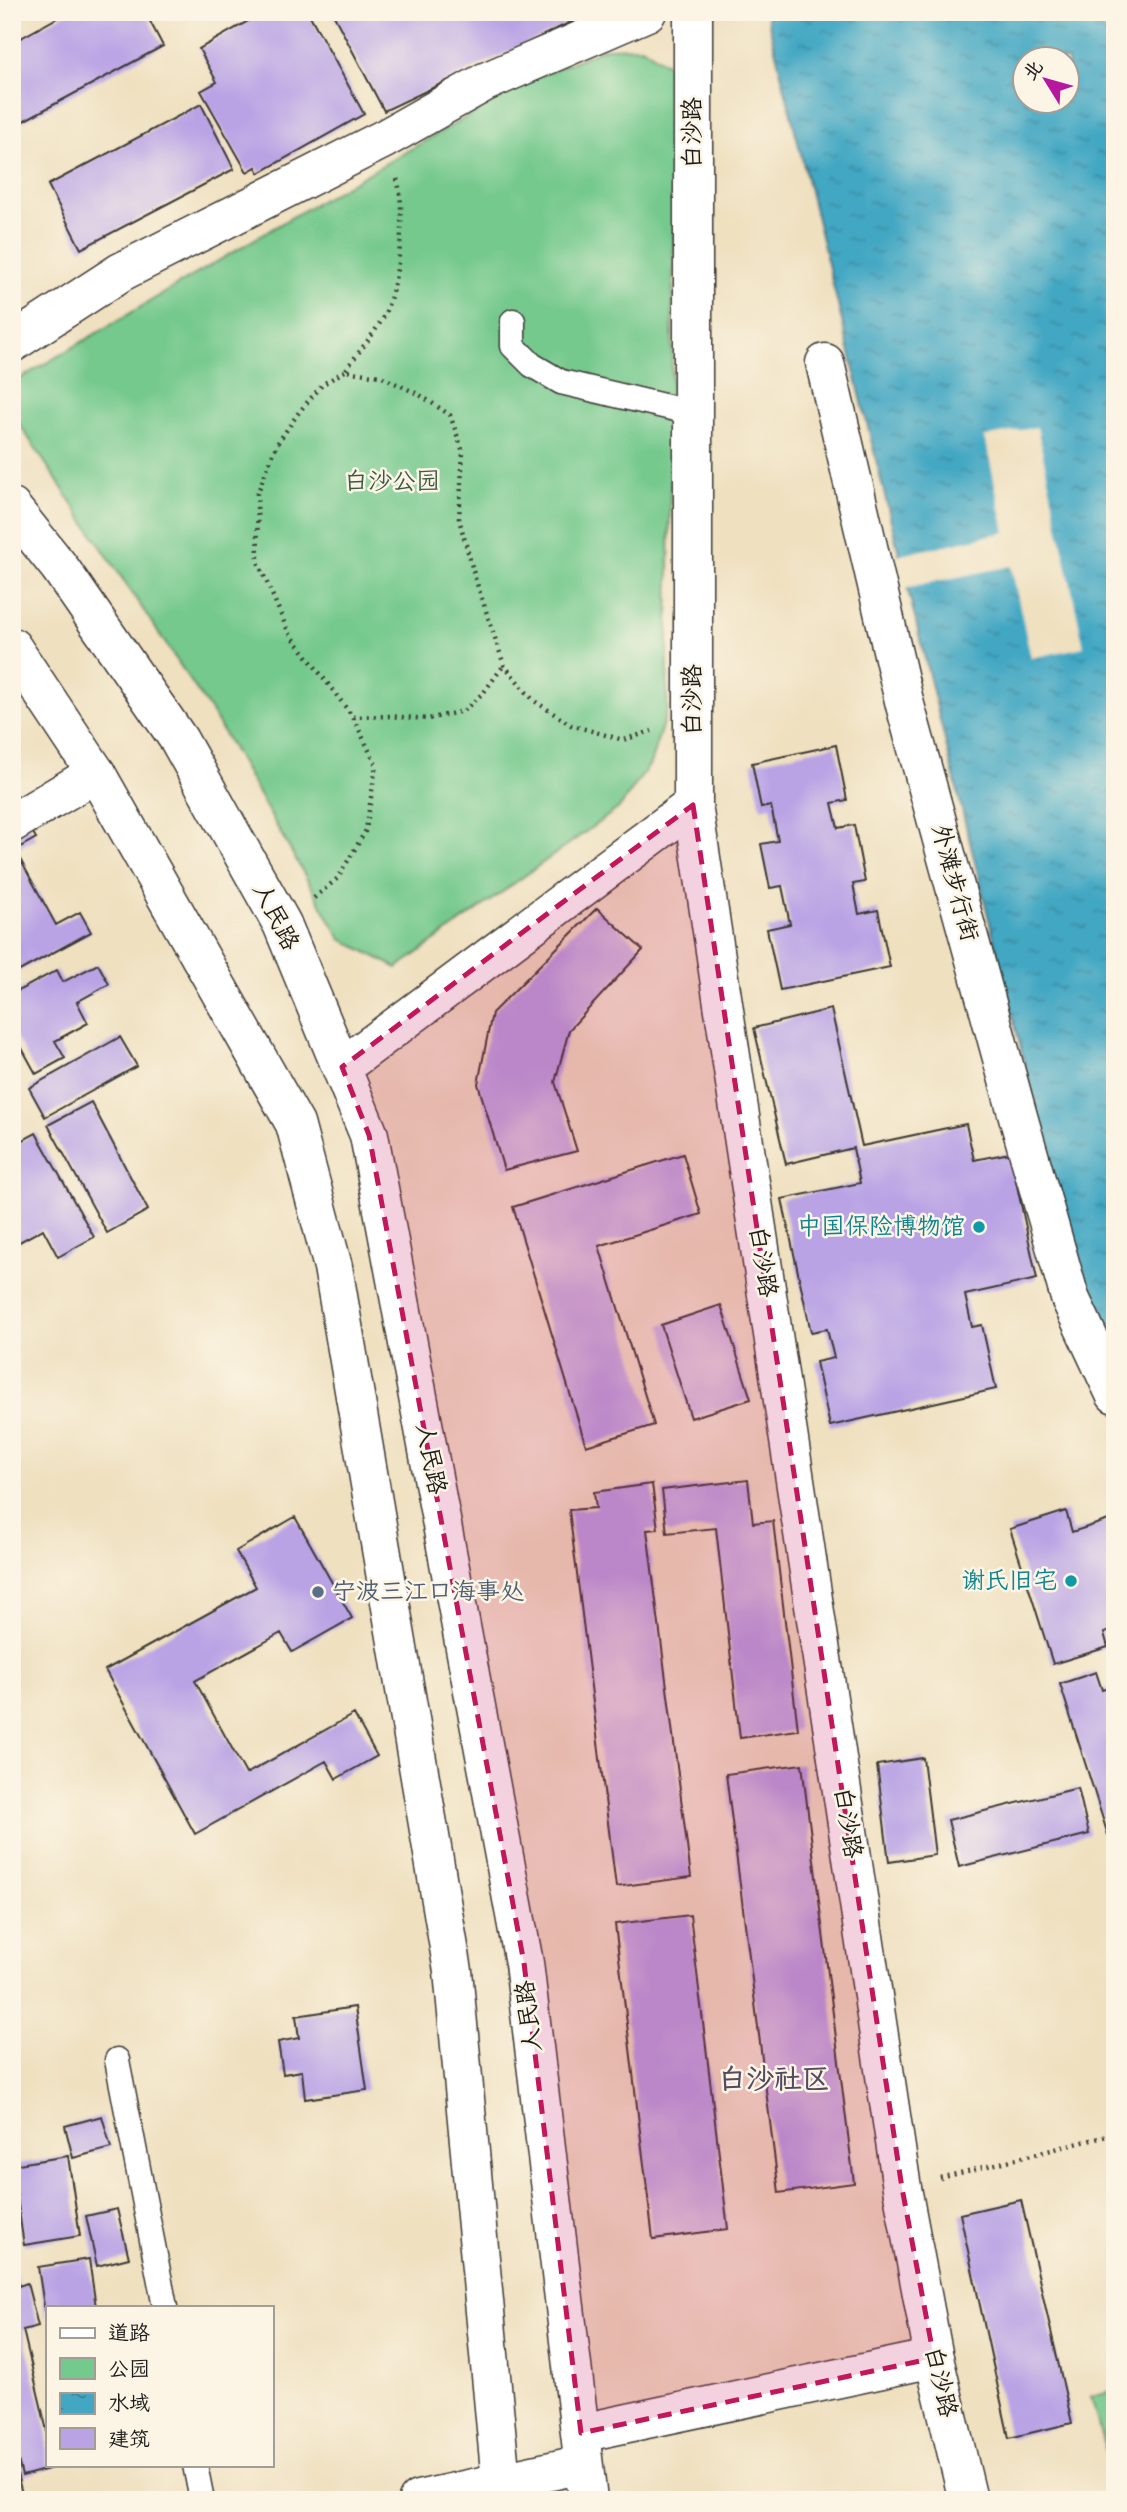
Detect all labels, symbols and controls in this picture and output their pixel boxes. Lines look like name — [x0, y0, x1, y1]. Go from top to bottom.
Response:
north arrow — [1012, 46, 1082, 116]
text: 北 — [1016, 54, 1052, 88]
street label: 白沙路 — [674, 97, 713, 169]
park label: 白沙公园 — [344, 463, 440, 502]
street label: 白沙路 — [674, 664, 713, 736]
street label: 外滩步行街 — [920, 820, 988, 946]
street label: 人民路 — [241, 876, 309, 958]
place label: 中国保险博物馆 — [797, 1208, 965, 1247]
marker: 中国保险博物馆 — [971, 1219, 987, 1235]
street label: 白沙路 — [737, 1223, 787, 1301]
street label: 人民路 — [404, 1420, 456, 1498]
place label: 谢氏旧宅 — [961, 1562, 1057, 1601]
place label: 宁波三江口海事处 — [332, 1573, 524, 1612]
marker: 谢氏旧宅 — [1063, 1573, 1079, 1589]
marker: 宁波三江口海事处 — [310, 1584, 326, 1600]
street label: 白沙路 — [822, 1784, 872, 1862]
street label: 人民路 — [506, 1978, 554, 2054]
district label: 白沙社区 — [718, 2058, 830, 2103]
legend — [46, 2306, 273, 2466]
text: 道路 — [108, 2318, 150, 2351]
street label: 白沙路 — [913, 2343, 967, 2421]
text: 公园 — [108, 2354, 150, 2387]
text: 水域 — [108, 2388, 150, 2421]
text: 建筑 — [108, 2424, 150, 2457]

